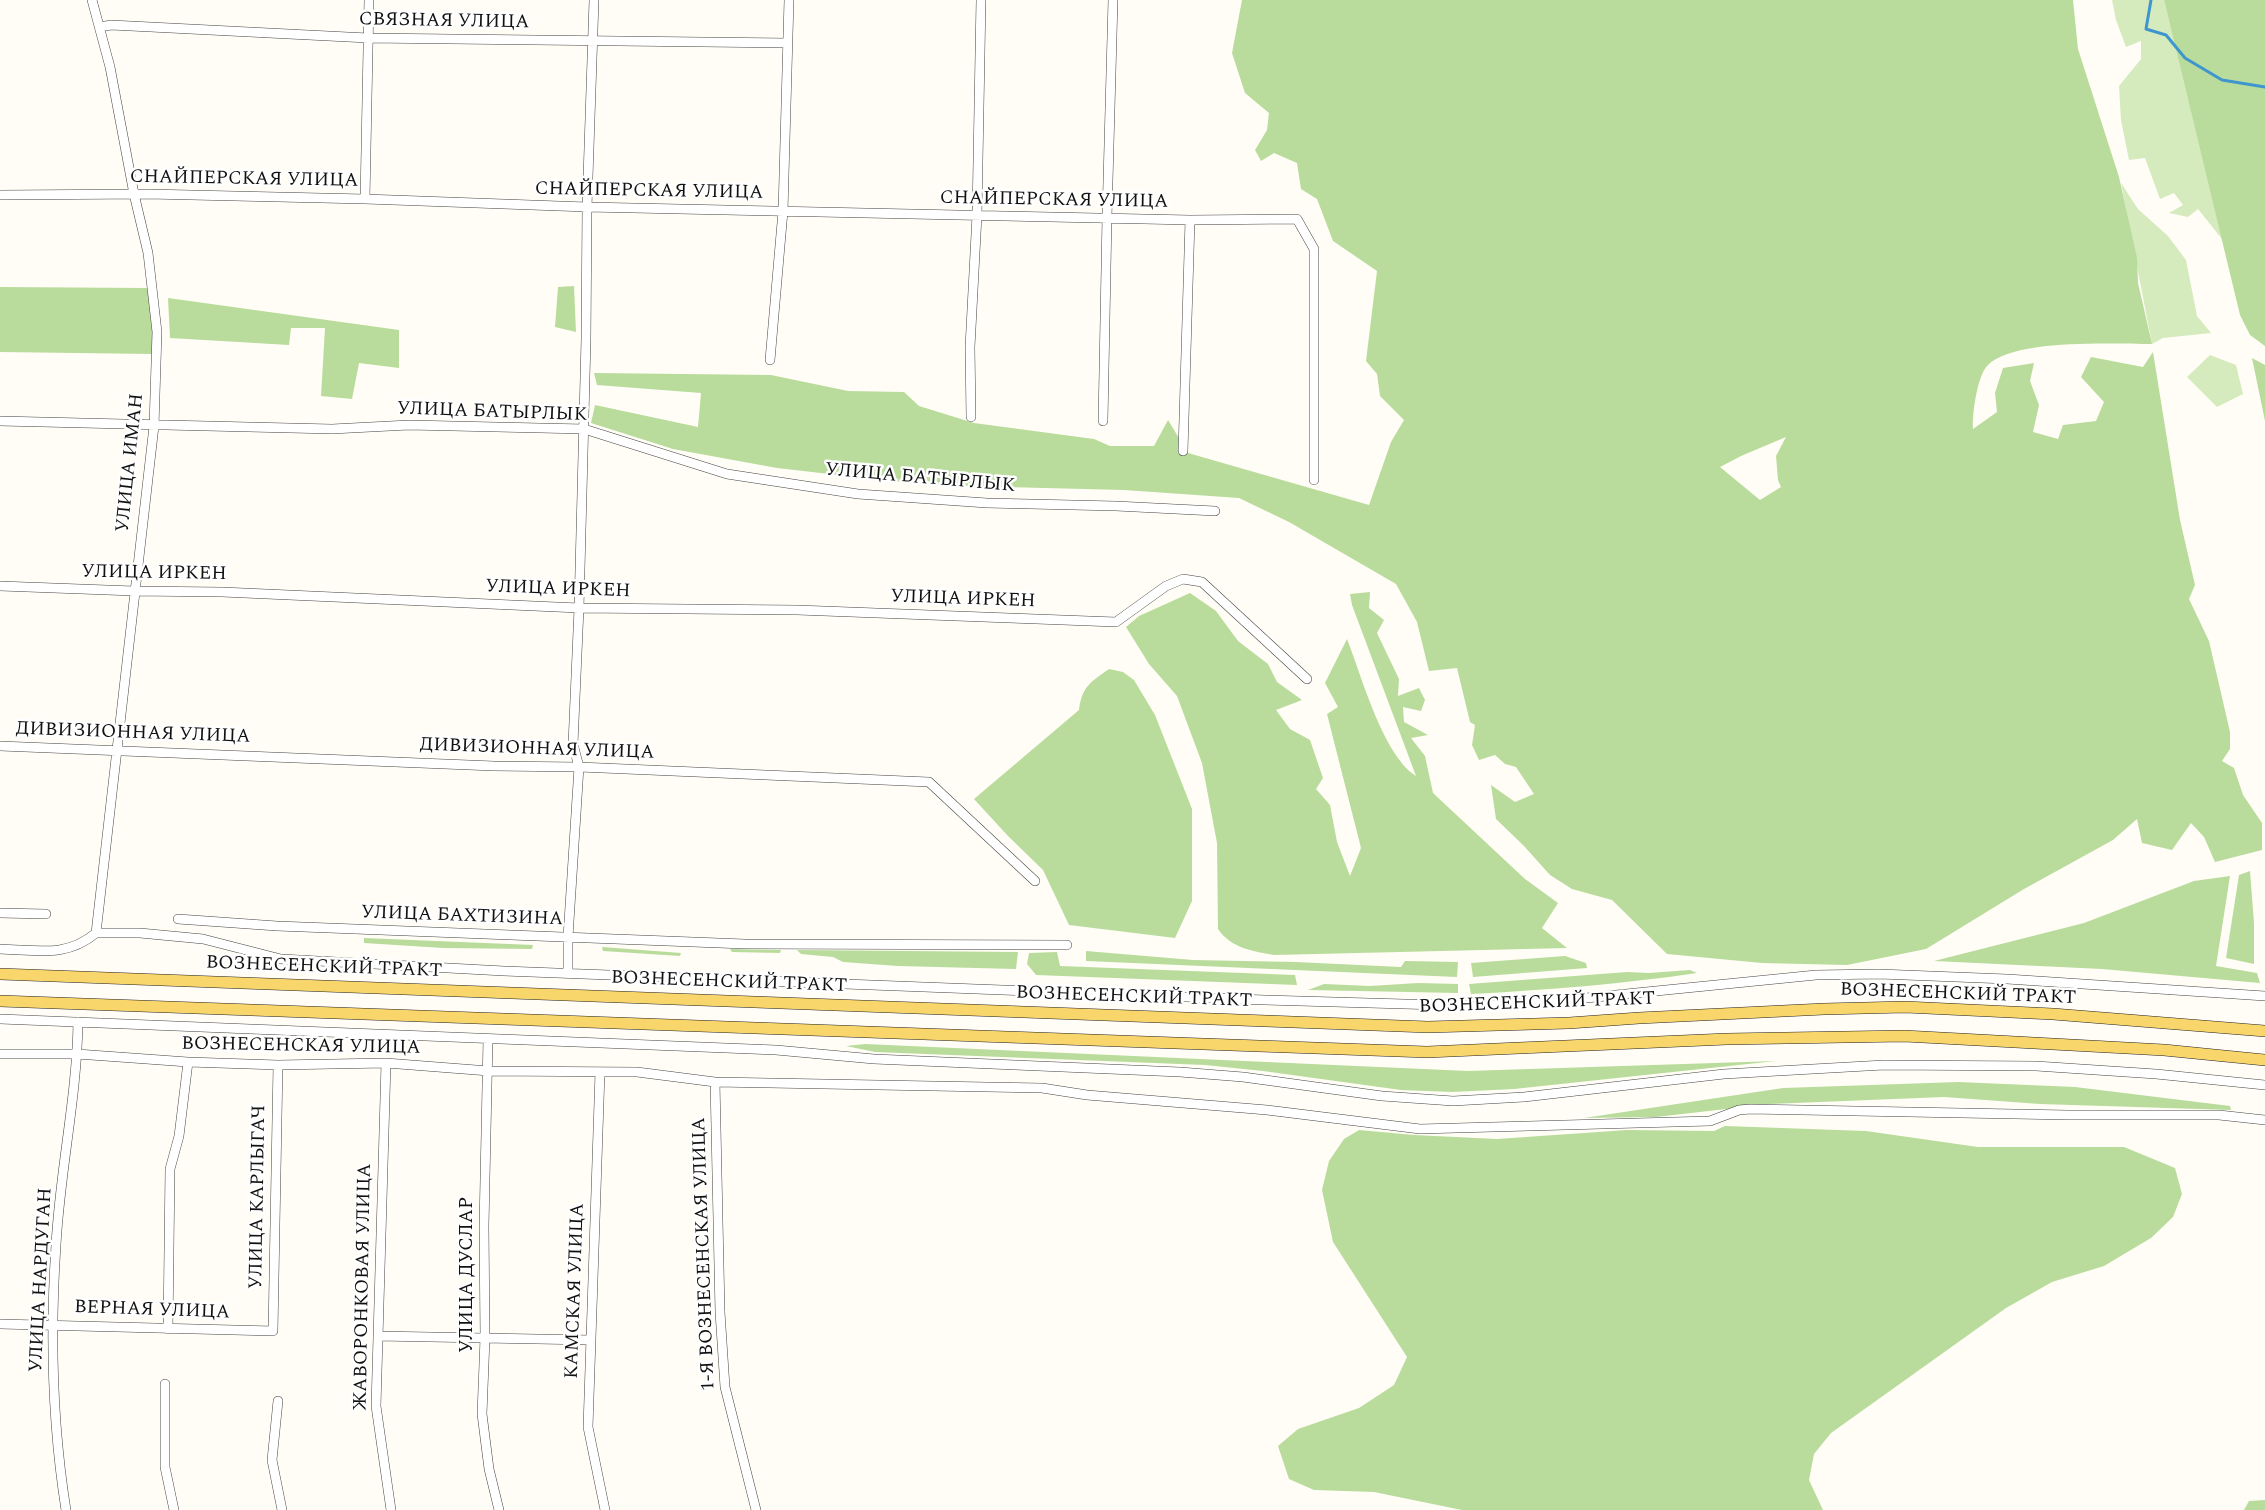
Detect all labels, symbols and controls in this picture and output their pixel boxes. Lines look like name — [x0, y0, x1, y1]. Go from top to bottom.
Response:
street label: СВЯЗНАЯ УЛИЦА — [359, 9, 529, 35]
street label: СНАЙПЕРСКАЯ УЛИЦА — [130, 167, 358, 193]
street label: СНАЙПЕРСКАЯ УЛИЦА — [535, 179, 763, 205]
street label: СНАЙПЕРСКАЯ УЛИЦА — [940, 188, 1168, 214]
street label: УЛИЦА ИМАН — [112, 392, 150, 534]
street label: УЛИЦА БАТЫРЛЫК — [396, 398, 588, 428]
street label: УЛИЦА БАТЫРЛЫК — [824, 459, 1016, 499]
street label: УЛИЦА ИРКЕН — [81, 561, 227, 587]
street label: УЛИЦА ИРКЕН — [485, 576, 631, 604]
street label: УЛИЦА ИРКЕН — [890, 586, 1036, 614]
street label: ДИВИЗИОННАЯ УЛИЦА — [15, 719, 251, 749]
street label: ДИВИЗИОННАЯ УЛИЦА — [419, 735, 655, 765]
street label: УЛИЦА БАХТИЗИНА — [361, 902, 563, 932]
street label: ВОЗНЕСЕНСКИЙ ТРАКТ — [205, 952, 443, 984]
street label: ВОЗНЕСЕНСКИЙ ТРАКТ — [610, 967, 848, 999]
street label: ВОЗНЕСЕНСКИЙ ТРАКТ — [1839, 979, 2077, 1011]
street label: ВОЗНЕСЕНСКИЙ ТРАКТ — [1015, 982, 1253, 1014]
street label: ВОЗНЕСЕНСКИЙ ТРАКТ — [1418, 988, 1656, 1020]
street label: ВОЗНЕСЕНСКАЯ УЛИЦА — [181, 1034, 421, 1060]
street label: УЛИЦА КАРЛЫГАЧ — [246, 1105, 272, 1289]
street label: 1-Я ВОЗНЕСЕНСКАЯ УЛИЦА — [689, 1117, 721, 1391]
street label: ЖАВОРОНКОВАЯ УЛИЦА — [350, 1163, 378, 1411]
street label: УЛИЦА НАРДУГАН — [26, 1187, 58, 1373]
street label: УЛИЦА ДУСЛАР — [457, 1197, 479, 1353]
street label: КАМСКАЯ УЛИЦА — [562, 1203, 590, 1379]
street label: ВЕРНАЯ УЛИЦА — [74, 1297, 230, 1325]

